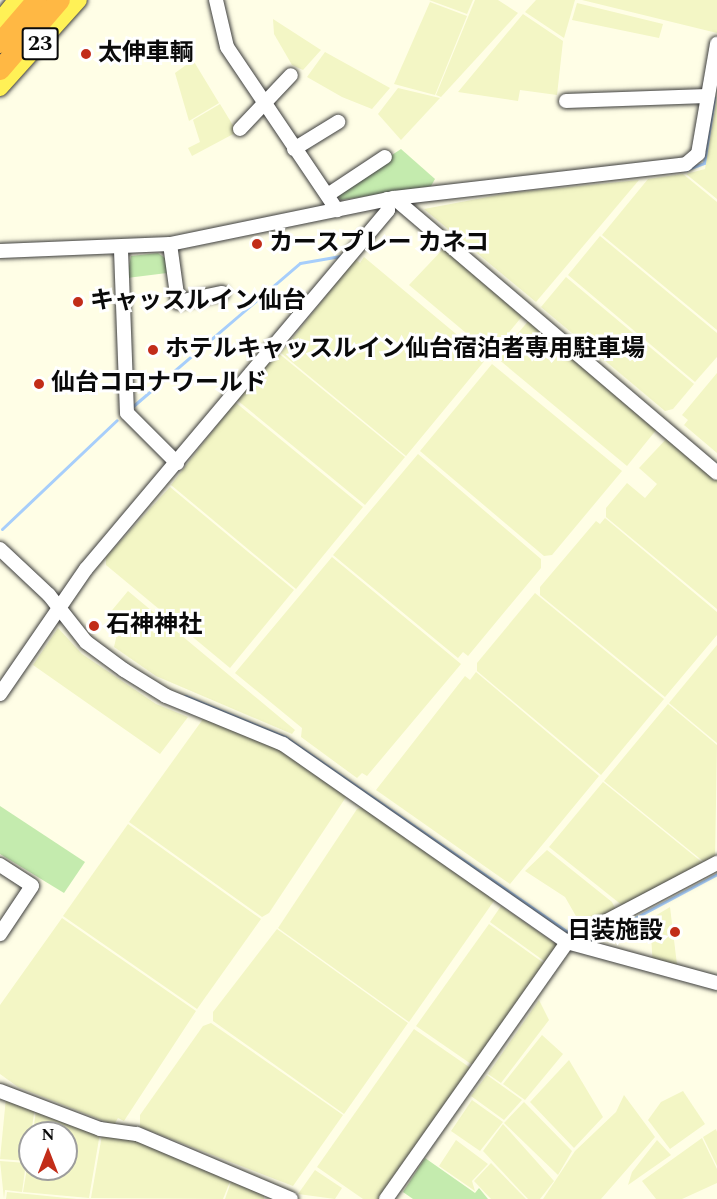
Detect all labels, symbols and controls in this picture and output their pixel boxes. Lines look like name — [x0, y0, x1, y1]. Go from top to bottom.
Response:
road number: 23 — [20, 25, 60, 63]
place label: 太伸車輌 — [98, 40, 194, 68]
marker: 太伸車輌 — [79, 47, 93, 61]
place label: カースプレー カネコ — [269, 230, 491, 258]
marker: カースプレー カネコ — [250, 237, 264, 251]
place label: キャッスルイン仙台 — [90, 288, 306, 316]
marker: キャッスルイン仙台 — [71, 295, 85, 309]
place label: ホテルキャッスルイン仙台宿泊者専用駐車場 — [165, 336, 645, 364]
marker: ホテルキャッスルイン仙台宿泊者専用駐車場 — [146, 343, 160, 357]
place label: 仙台コロナワールド — [51, 370, 267, 398]
marker: 仙台コロナワールド — [32, 377, 46, 391]
place label: 石神神社 — [106, 612, 202, 640]
marker: 石神神社 — [87, 619, 101, 633]
place label: 日装施設 — [567, 918, 663, 946]
marker: 日装施設 — [668, 925, 682, 939]
north arrow — [18, 1121, 78, 1181]
text: N — [41, 1123, 55, 1147]

